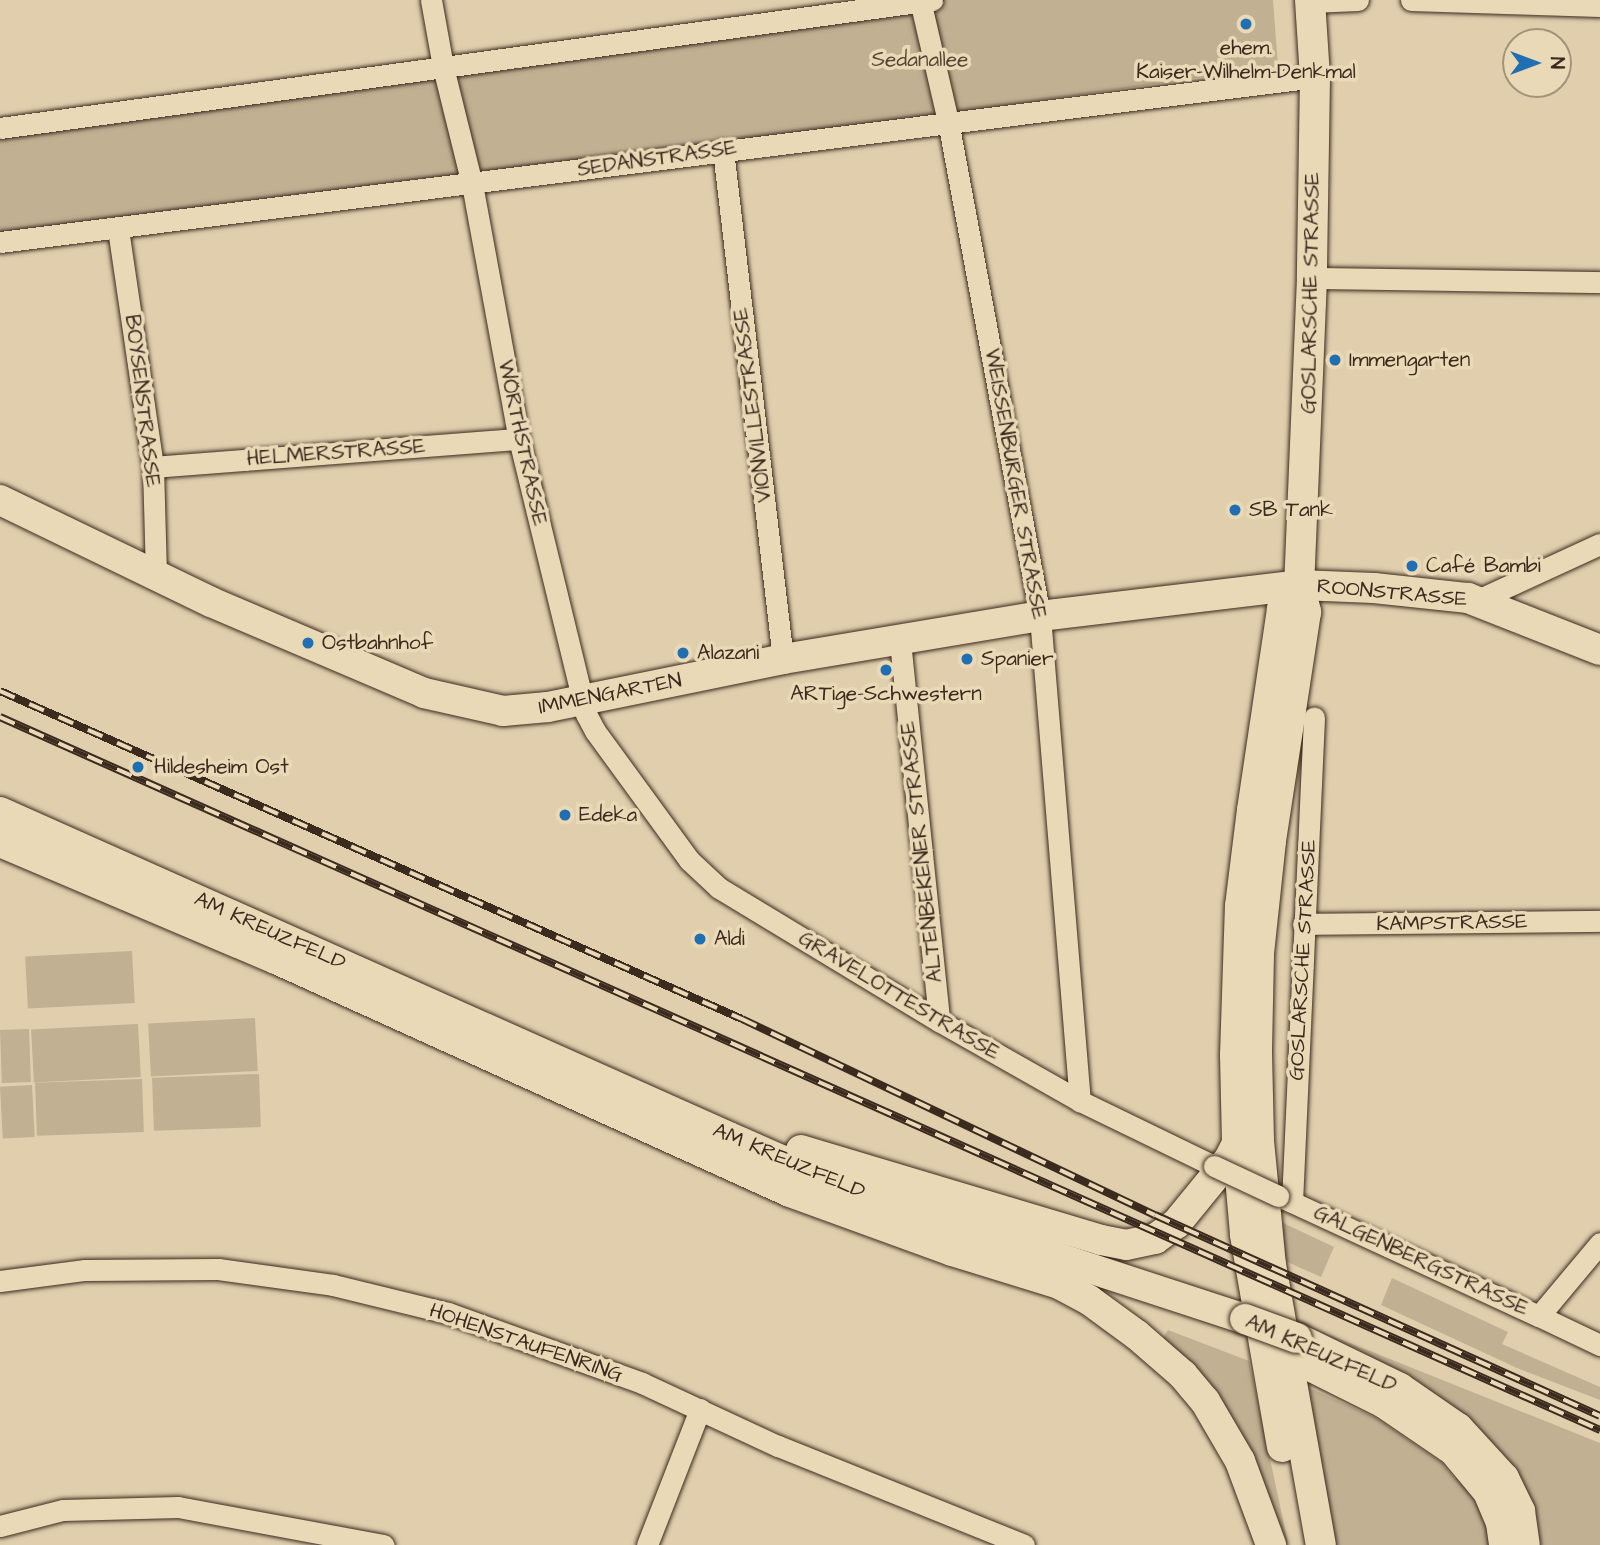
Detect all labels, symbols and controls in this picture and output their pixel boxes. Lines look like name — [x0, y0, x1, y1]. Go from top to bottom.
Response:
marker: ehem. Kaiser-Wilhelm-Denkmal — [1238, 16, 1254, 32]
north arrow — [1502, 28, 1572, 98]
place label: ehem. Kaiser-Wilhelm-Denkmal — [1136, 35, 1356, 85]
park label: Sedanallee — [872, 47, 968, 73]
text: N — [1543, 57, 1570, 69]
street label: SEDANSTRASSE — [576, 135, 738, 183]
street label: GOSLARSCHE STRASSE — [1296, 172, 1326, 414]
street label: VIONVILLESTRASSE — [729, 306, 777, 504]
street label: BOYSENSTRASSE — [119, 313, 165, 489]
street label: WEISSENBURGER STRASSE — [979, 347, 1051, 621]
place label: Immengarten — [1349, 347, 1470, 373]
marker: Immengarten — [1327, 352, 1343, 368]
street label: WÖRTHSTRASSE — [492, 358, 552, 528]
street label: HELMERSTRASSE — [246, 434, 426, 472]
place label: SB Tank — [1249, 497, 1333, 523]
marker: SB Tank — [1227, 502, 1243, 518]
place label: Café Bambi — [1426, 553, 1541, 579]
marker: Café Bambi — [1404, 558, 1420, 574]
street label: ROONSTRASSE — [1316, 574, 1468, 612]
place label: Ostbahnhof — [322, 630, 433, 656]
marker: Ostbahnhof — [300, 635, 316, 651]
place label: Alazani — [697, 640, 759, 666]
marker: Alazani — [675, 645, 691, 661]
place label: Spanier — [981, 646, 1053, 672]
marker: Spanier — [959, 651, 975, 667]
marker: ARTige-Schwestern — [878, 662, 894, 678]
street label: IMMENGARTEN — [536, 668, 684, 720]
place label: ARTige-Schwestern — [790, 681, 982, 707]
street label: ALTENBEKENER STRASSE — [896, 720, 948, 984]
place label: Hildesheim Ost — [154, 754, 289, 780]
marker: Hildesheim Ost — [128, 757, 148, 777]
place label: Edeka — [579, 802, 637, 828]
marker: Edeka — [557, 807, 573, 823]
street label: GOSLARSCHE STRASSE — [1284, 839, 1322, 1081]
street label: AM KREUZFELD — [191, 886, 349, 976]
street label: KAMPSTRASSE — [1376, 909, 1528, 937]
place label: Aldi — [714, 926, 745, 952]
street label: GRAVELOTTESTRASSE — [794, 926, 1004, 1066]
marker: Aldi — [692, 931, 708, 947]
street label: AM KREUZFELD — [709, 1118, 869, 1204]
street label: GALGENBERGSTRASSE — [1310, 1200, 1532, 1322]
street label: HOHENSTAUFENRING — [426, 1298, 626, 1388]
street label: AM KREUZFELD — [1242, 1309, 1400, 1399]

